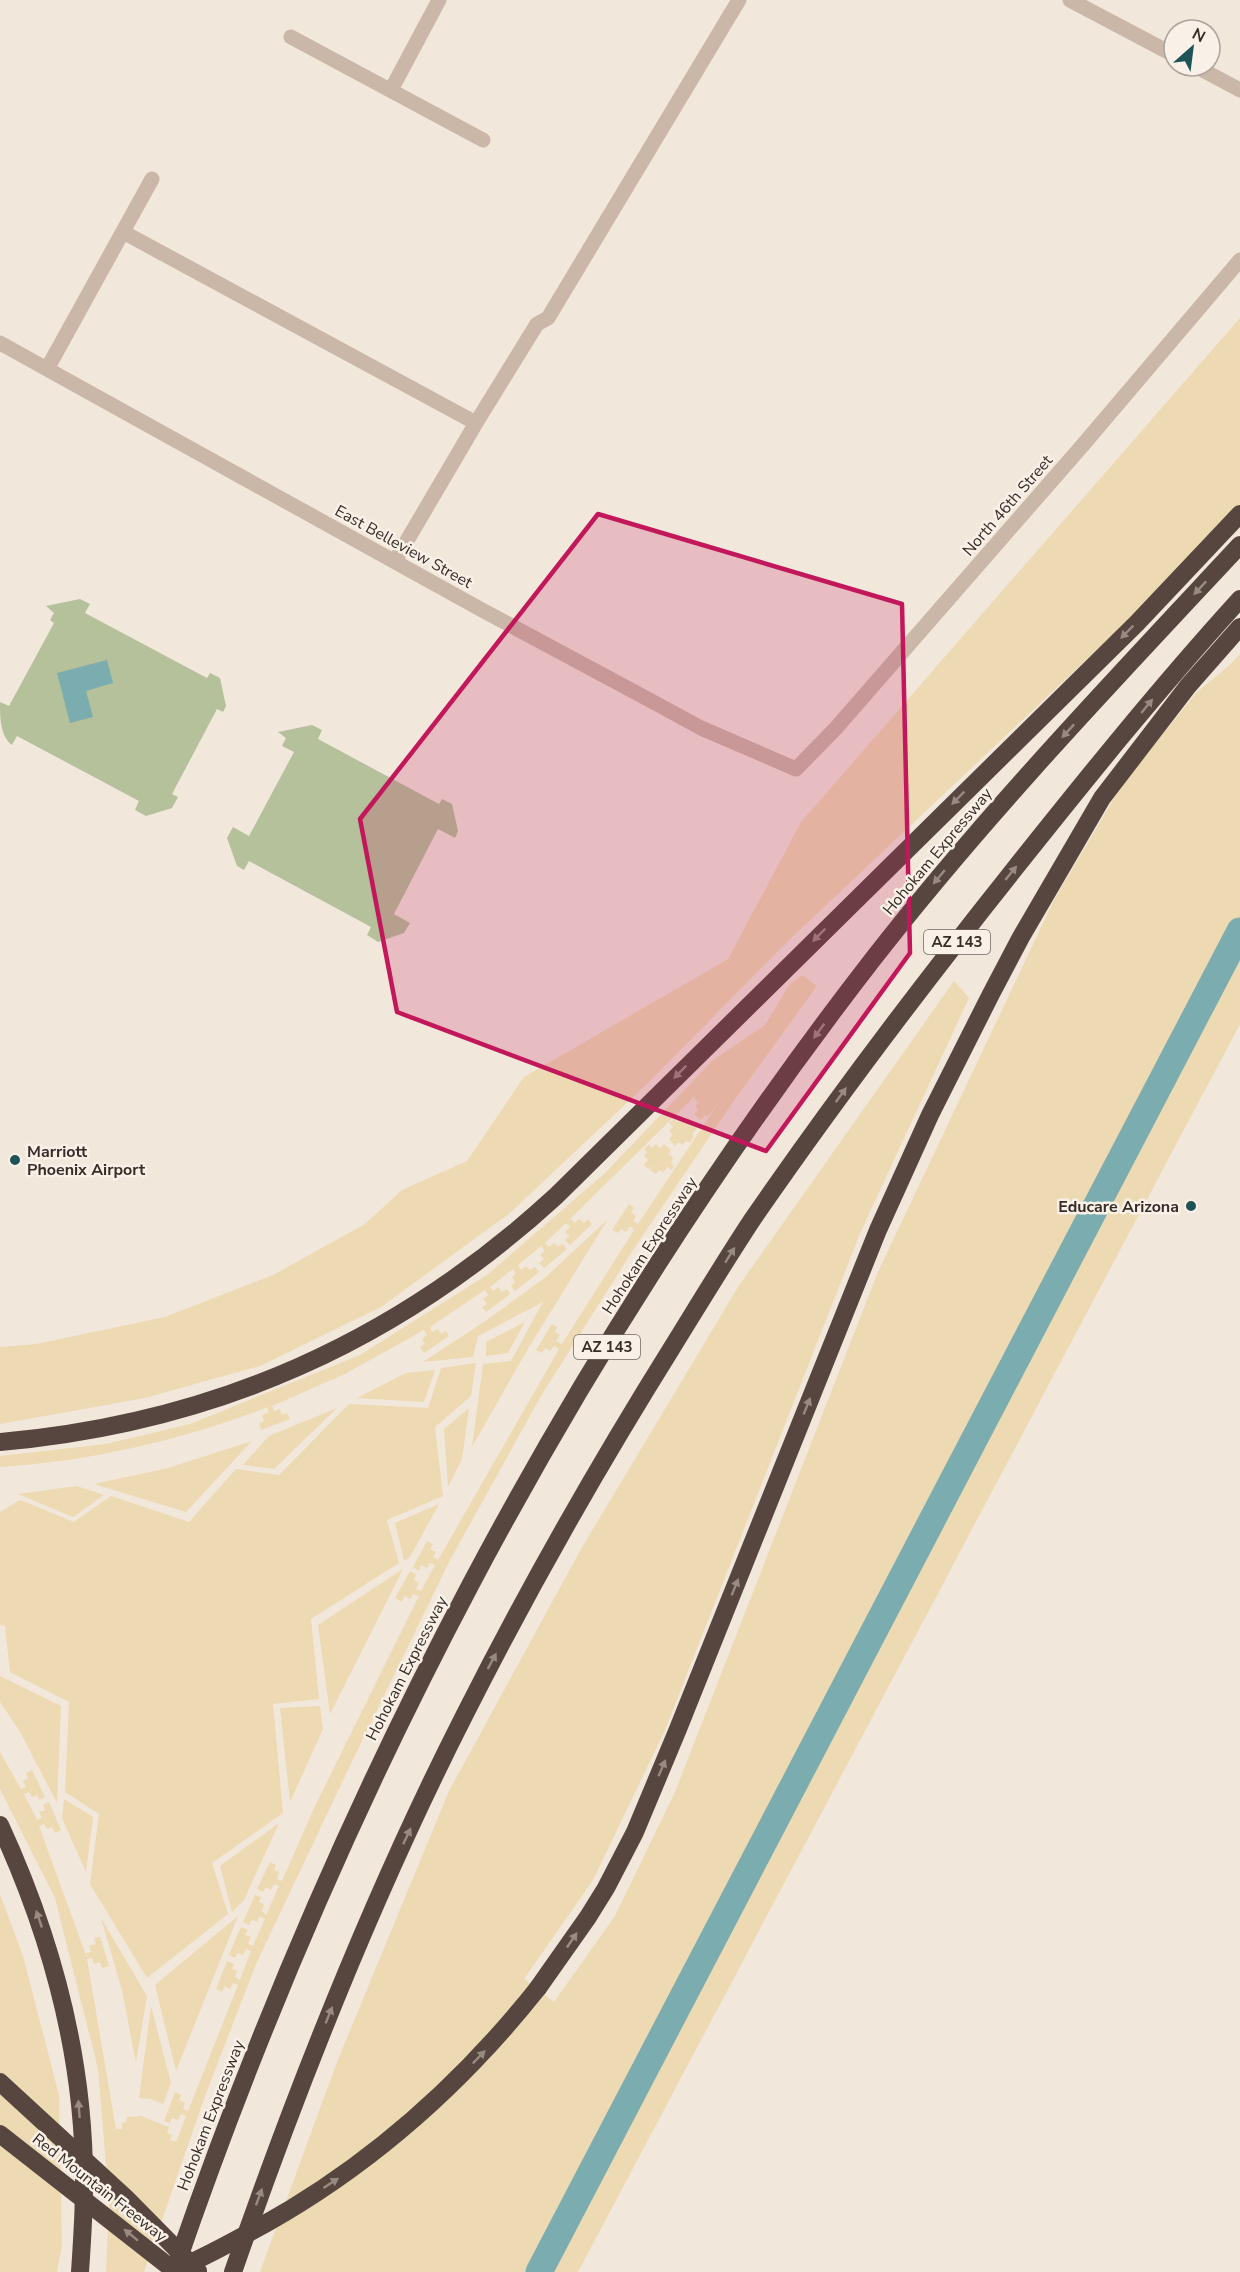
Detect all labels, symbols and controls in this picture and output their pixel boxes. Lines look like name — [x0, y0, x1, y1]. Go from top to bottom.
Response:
north arrow — [1162, 18, 1222, 78]
text: N — [1188, 23, 1209, 48]
street label: North 46th Street — [958, 450, 1058, 561]
street label: East Belleview Street — [331, 500, 476, 594]
one-way arrow — [1193, 580, 1207, 595]
one-way arrow — [1120, 625, 1135, 639]
one-way arrow — [1140, 698, 1152, 713]
one-way arrow — [1061, 724, 1075, 739]
street label: Hohokam Expressway — [878, 783, 998, 920]
one-way arrow — [951, 790, 965, 804]
one-way arrow — [1004, 865, 1017, 881]
one-way arrow — [932, 869, 945, 885]
one-way arrow — [812, 927, 826, 942]
road number: AZ 143 — [924, 930, 990, 954]
one-way arrow — [813, 1023, 825, 1038]
one-way arrow — [673, 1065, 688, 1079]
one-way arrow — [835, 1087, 847, 1103]
place label: Marriott Phoenix Airport — [27, 1141, 146, 1181]
marker: Marriott Phoenix Airport — [8, 1153, 22, 1167]
street label: Hohokam Expressway — [597, 1172, 703, 1318]
place label: Educare Arizona — [1058, 1196, 1179, 1218]
marker: Educare Arizona — [1184, 1199, 1198, 1213]
one-way arrow — [724, 1247, 735, 1263]
road number: AZ 143 — [574, 1335, 640, 1359]
one-way arrow — [802, 1396, 812, 1414]
one-way arrow — [731, 1578, 740, 1596]
street label: Hohokam Expressway — [361, 1592, 453, 1745]
one-way arrow — [487, 1652, 497, 1670]
one-way arrow — [658, 1759, 667, 1777]
one-way arrow — [402, 1828, 411, 1845]
one-way arrow — [33, 1910, 43, 1928]
one-way arrow — [566, 1933, 578, 1949]
one-way arrow — [325, 2006, 334, 2024]
street label: Hohokam Expressway — [172, 2036, 250, 2194]
one-way arrow — [471, 2050, 485, 2064]
one-way arrow — [74, 2099, 84, 2118]
street label: Red Mountain Freeway — [28, 2128, 172, 2248]
one-way arrow — [323, 2178, 339, 2189]
one-way arrow — [255, 2188, 265, 2206]
one-way arrow — [123, 2229, 139, 2242]

